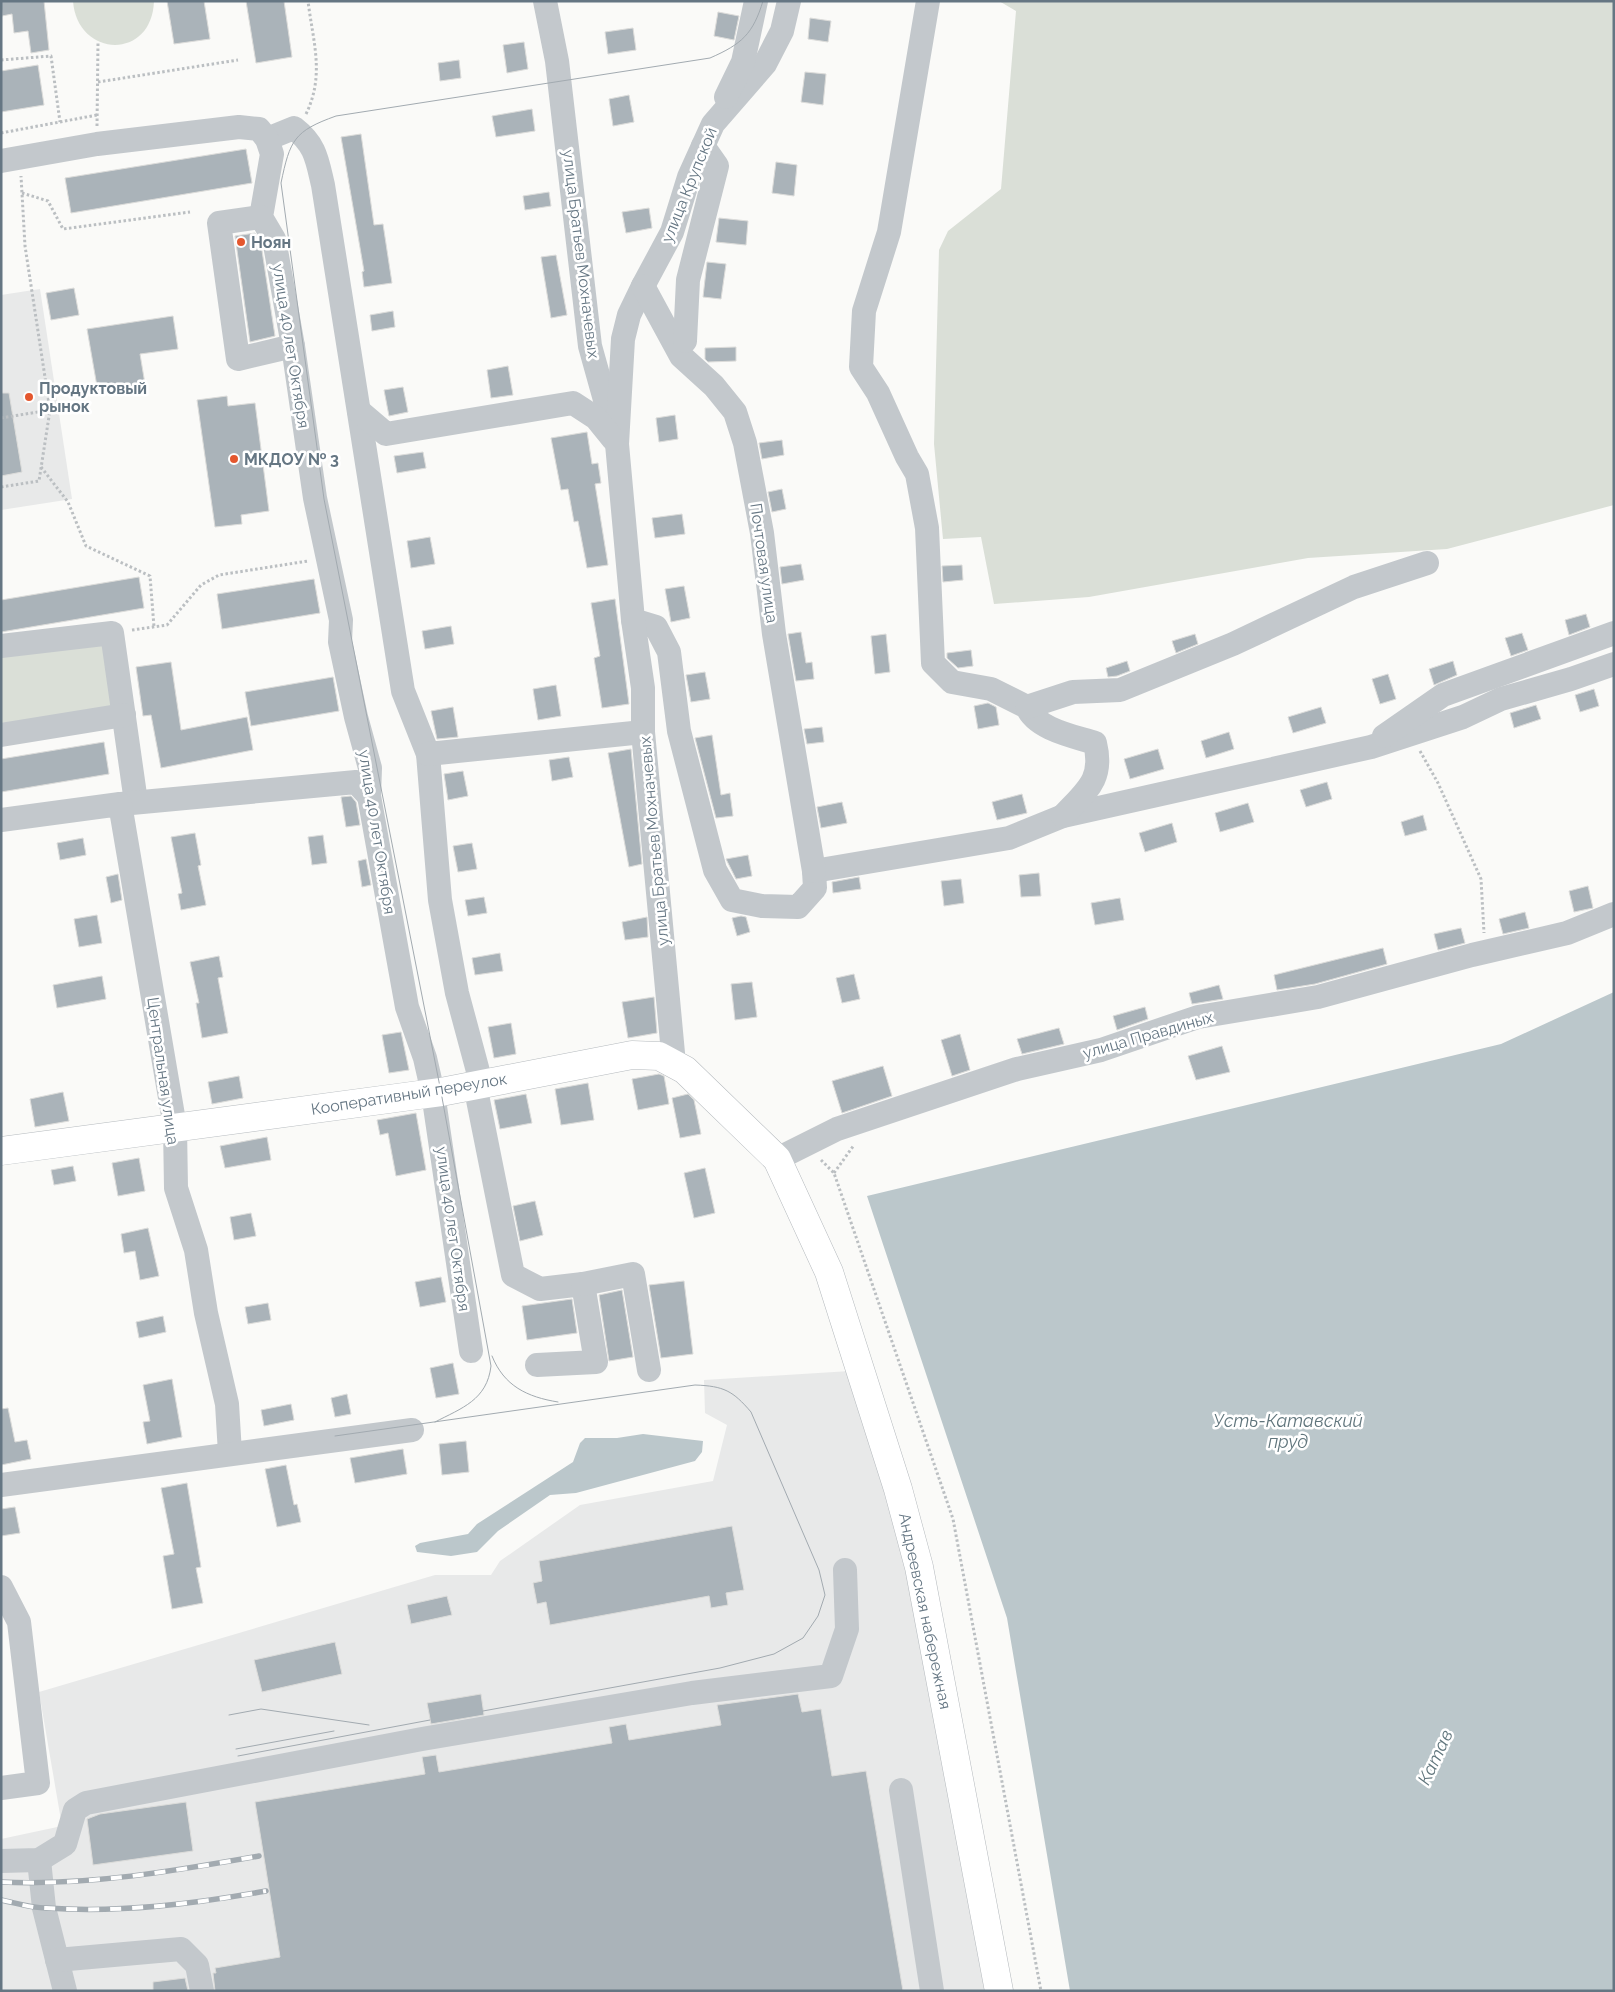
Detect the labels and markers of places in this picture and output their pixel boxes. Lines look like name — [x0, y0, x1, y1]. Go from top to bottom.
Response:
place label: Ноян — [251, 233, 291, 252]
marker: Ноян — [235, 236, 247, 248]
place label: Продуктовый рынок — [39, 379, 147, 416]
marker: Продуктовый рынок — [23, 391, 35, 403]
place label: МКДОУ № 3 — [244, 450, 339, 469]
marker: МКДОУ № 3 — [228, 453, 240, 465]

